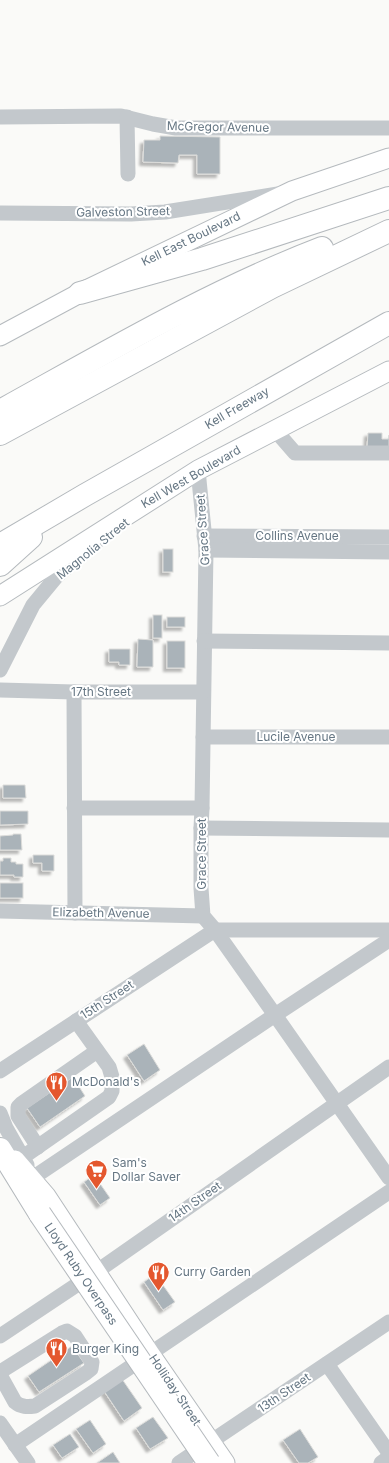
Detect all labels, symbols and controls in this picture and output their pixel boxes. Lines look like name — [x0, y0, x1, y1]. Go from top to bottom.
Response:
street label: McGregor Avenue — [167, 118, 269, 135]
street label: Galveston Street — [76, 203, 170, 220]
street label: Kell East Boulevard — [139, 208, 243, 269]
street label: Kell Freeway — [202, 383, 272, 432]
street label: Kell West Boulevard — [138, 442, 243, 511]
street label: Grace Street — [193, 494, 212, 566]
street label: Magnolia Street — [53, 515, 132, 582]
street label: Collins Avenue — [255, 528, 339, 543]
street label: 17th Street — [71, 684, 131, 699]
street label: Lucile Avenue — [256, 729, 336, 744]
street label: Grace Street — [194, 818, 209, 890]
street label: Elizabeth Avenue — [52, 904, 150, 921]
street label: 15th Street — [77, 977, 136, 1022]
restaurant icon: McDonald's — [43, 1069, 69, 1102]
place label: McDonald's — [72, 1074, 140, 1089]
place label: Sam's Dollar Saver — [112, 1155, 181, 1184]
supermarket icon: Sam's Dollar Saver — [84, 1157, 110, 1190]
street label: 14th Street — [165, 1178, 224, 1225]
street label: Lloyd Ruby Overpass — [42, 1220, 121, 1328]
restaurant icon: Curry Garden — [146, 1259, 172, 1292]
place label: Curry Garden — [174, 1264, 251, 1279]
restaurant icon: Burger King — [43, 1336, 69, 1369]
place label: Burger King — [72, 1341, 139, 1356]
street label: Holliday Street — [146, 1351, 205, 1428]
street label: 13th Street — [254, 1369, 313, 1416]

